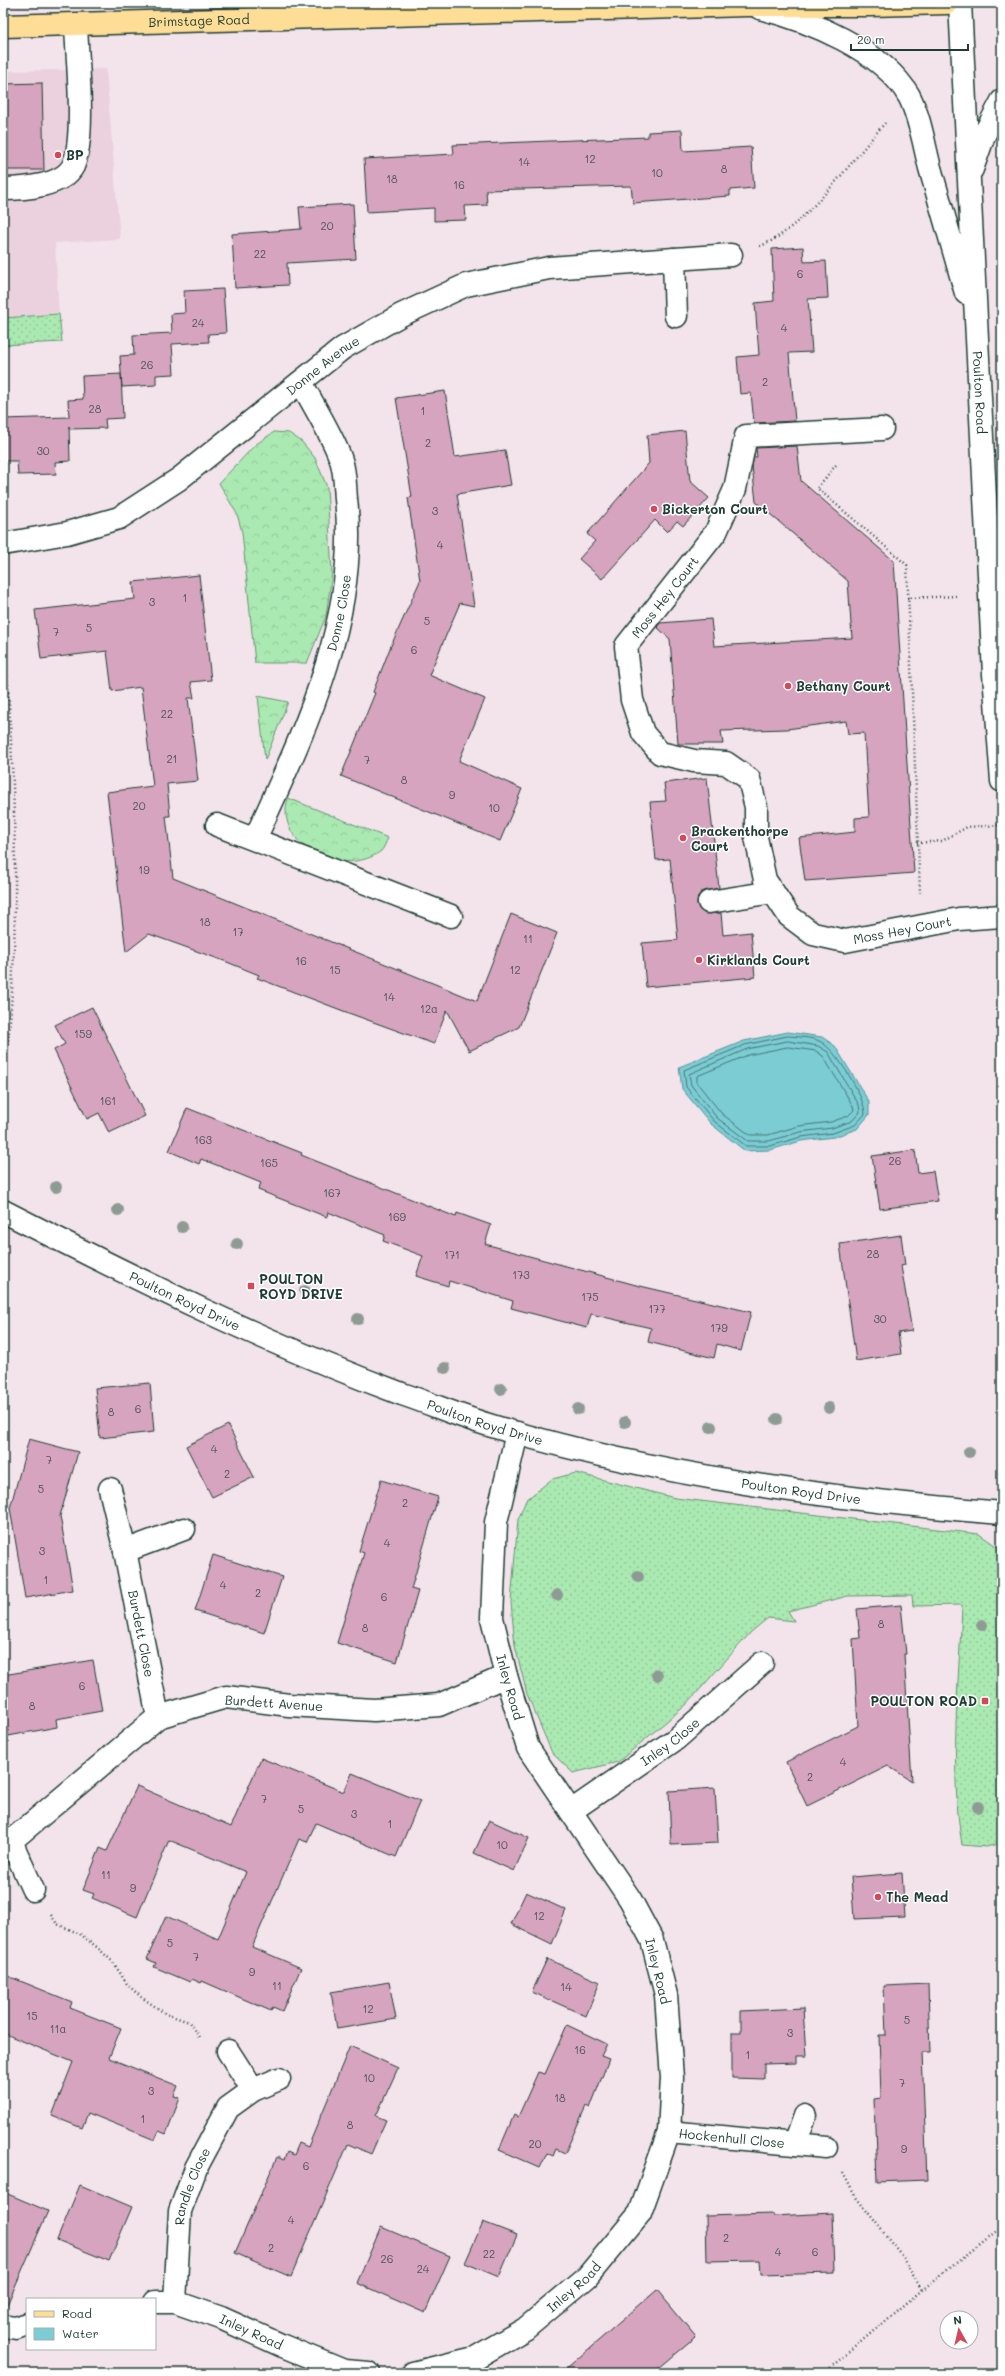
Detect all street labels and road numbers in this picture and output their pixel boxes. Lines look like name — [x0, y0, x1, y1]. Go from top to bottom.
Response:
street label: Brimstage Road — [148, 10, 250, 30]
street label: Donne Avenue — [282, 331, 362, 398]
street label: Poulton Road — [970, 350, 991, 435]
street label: Moss Hey Court — [627, 552, 702, 641]
street label: Donne Close — [322, 573, 354, 653]
street label: Moss Hey Court — [852, 912, 953, 947]
street label: Poulton Royd Drive — [127, 1267, 243, 1334]
street label: Poulton Royd Drive — [425, 1395, 545, 1448]
street label: Poulton Royd Drive — [740, 1474, 862, 1507]
street label: Burdett Close — [125, 1589, 159, 1678]
street label: Inley Road — [493, 1652, 528, 1722]
street label: Burdett Avenue — [224, 1691, 324, 1714]
street label: Inley Close — [637, 1713, 703, 1769]
street label: Inley Road — [642, 1936, 675, 2006]
street label: Hockenhull Close — [678, 2124, 786, 2151]
street label: Randle Close — [170, 2144, 213, 2226]
street label: Inley Road — [543, 2258, 604, 2315]
street label: Inley Road — [217, 2310, 286, 2353]

